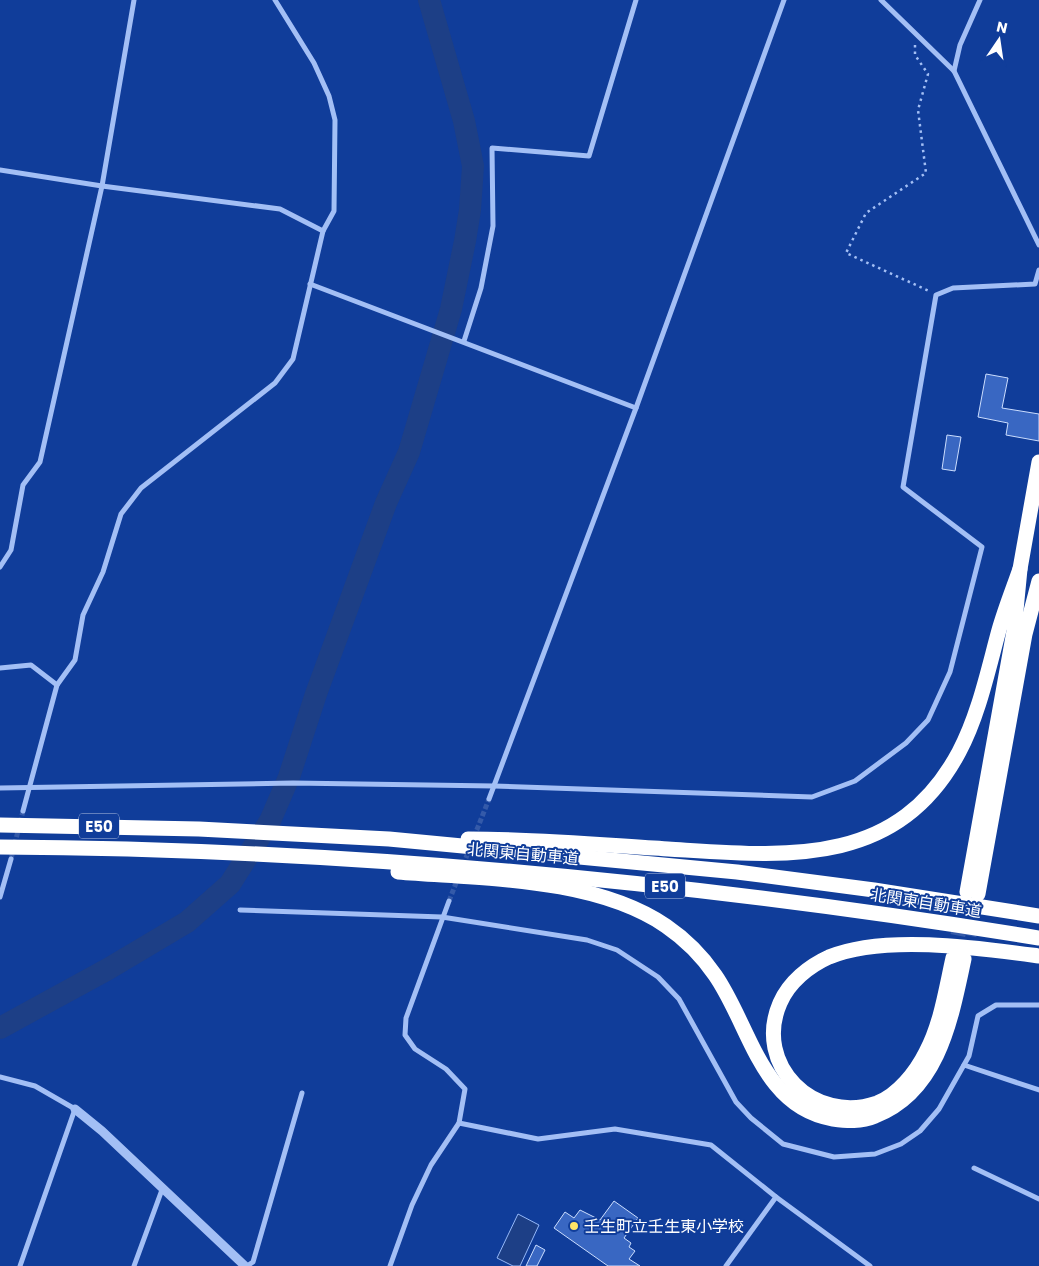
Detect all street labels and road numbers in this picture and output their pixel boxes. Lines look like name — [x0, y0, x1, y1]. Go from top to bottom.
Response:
road number: E50 — [79, 814, 119, 838]
street label: 北関東自動車道 — [466, 838, 580, 870]
road number: E50 — [645, 874, 685, 898]
street label: 北関東自動車道 — [869, 883, 983, 923]

